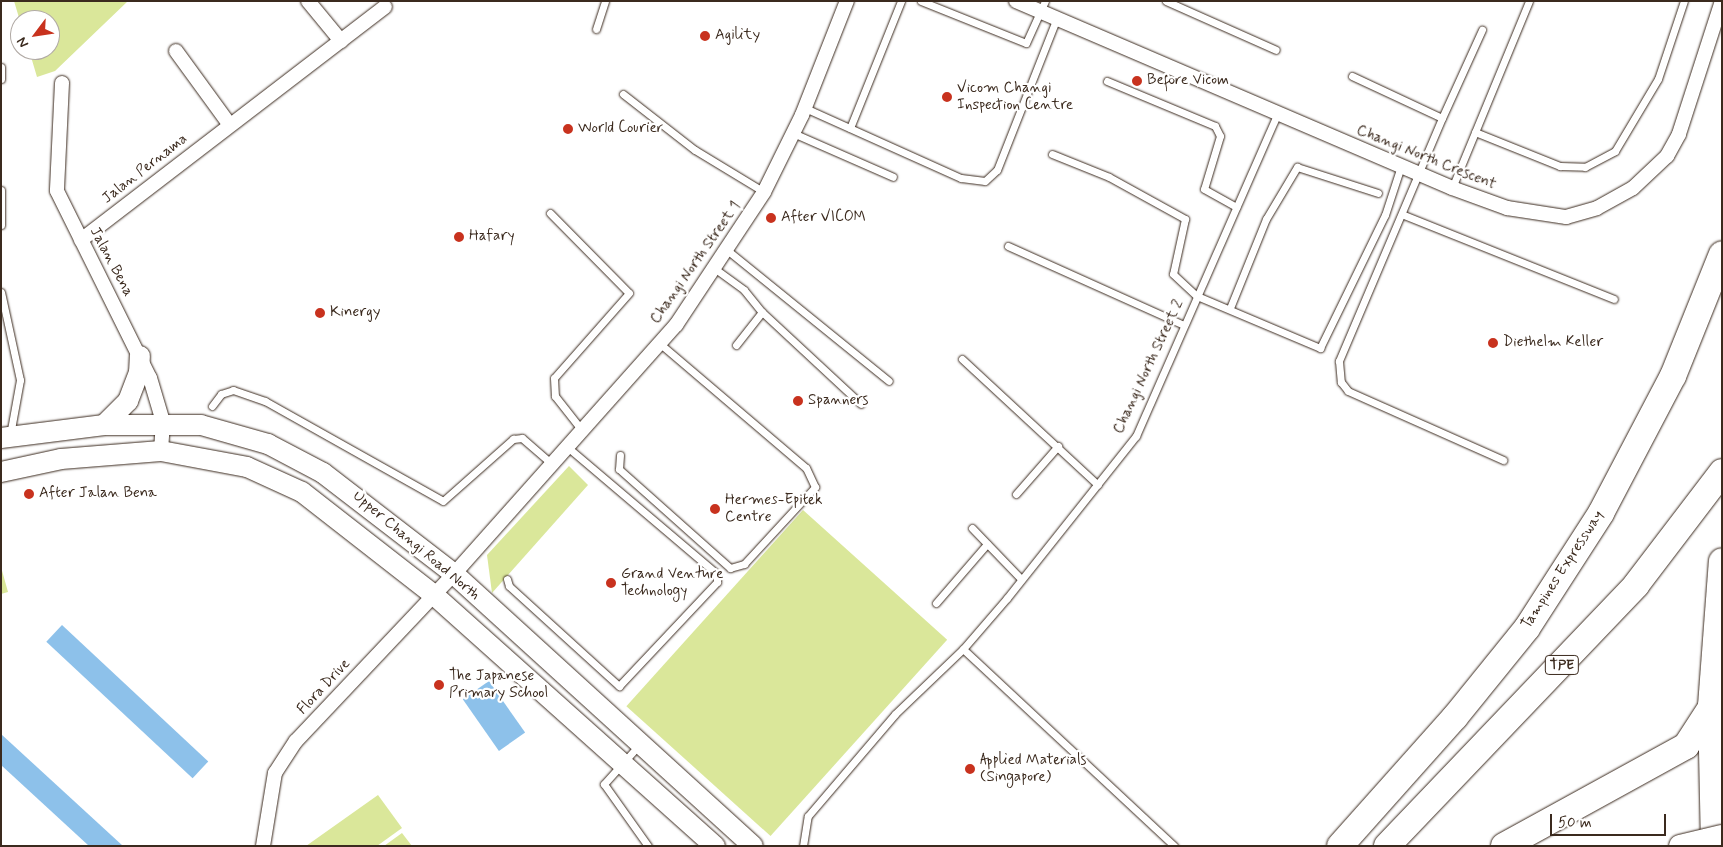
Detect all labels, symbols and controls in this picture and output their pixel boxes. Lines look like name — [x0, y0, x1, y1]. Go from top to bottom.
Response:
north arrow — [10, 10, 60, 60]
place label: Agility — [715, 27, 760, 45]
marker: Agility — [699, 30, 711, 42]
text: N — [13, 34, 33, 51]
place label: Before Vicom — [1147, 72, 1235, 90]
marker: Before Vicom — [1131, 75, 1143, 87]
place label: Vicom Changi Inspection Centre — [957, 79, 1071, 114]
marker: Vicom Changi Inspection Centre — [941, 91, 953, 103]
place label: World Courier — [578, 120, 665, 138]
street label: Changi North Crescent — [1354, 122, 1498, 194]
marker: World Courier — [562, 123, 574, 135]
street label: Jalan Pernama — [99, 130, 191, 208]
street label: Changi North Street 1 — [647, 199, 745, 327]
place label: After VICOM — [781, 209, 869, 227]
marker: After VICOM — [765, 212, 777, 224]
street label: Jalan Bena — [85, 225, 137, 299]
place label: Hafary — [469, 228, 515, 246]
marker: Hafary — [453, 231, 465, 243]
street label: Changi North Street 2 — [1110, 297, 1188, 437]
place label: Kinergy — [330, 304, 380, 322]
marker: Kinergy — [314, 307, 326, 319]
place label: Diethelm Keller — [1503, 334, 1604, 352]
marker: Diethelm Keller — [1487, 337, 1499, 349]
place label: Spanners — [808, 392, 868, 410]
marker: Spanners — [792, 395, 804, 407]
place label: After Jalan Bena — [39, 485, 154, 503]
street label: Upper Changi Road North — [349, 487, 483, 605]
marker: After Jalan Bena — [23, 488, 35, 500]
place label: Hermes-Epitek Centre — [725, 491, 823, 526]
marker: Hermes-Epitek Centre — [709, 503, 721, 515]
street label: Tampines Expressway — [1517, 505, 1609, 635]
place label: Grand Venture Technology — [621, 565, 720, 600]
marker: Grand Venture Technology — [605, 577, 617, 589]
road number: TPE — [1544, 654, 1580, 676]
street label: Flora Drive — [294, 656, 354, 718]
place label: The Japanese Primary School — [449, 667, 548, 702]
marker: The Japanese Primary School — [433, 679, 445, 691]
place label: Applied Materials (Singapore) — [980, 751, 1088, 786]
marker: Applied Materials (Singapore) — [964, 763, 976, 775]
scale bar — [1553, 804, 1669, 836]
text: 50 m — [1558, 813, 1592, 833]

